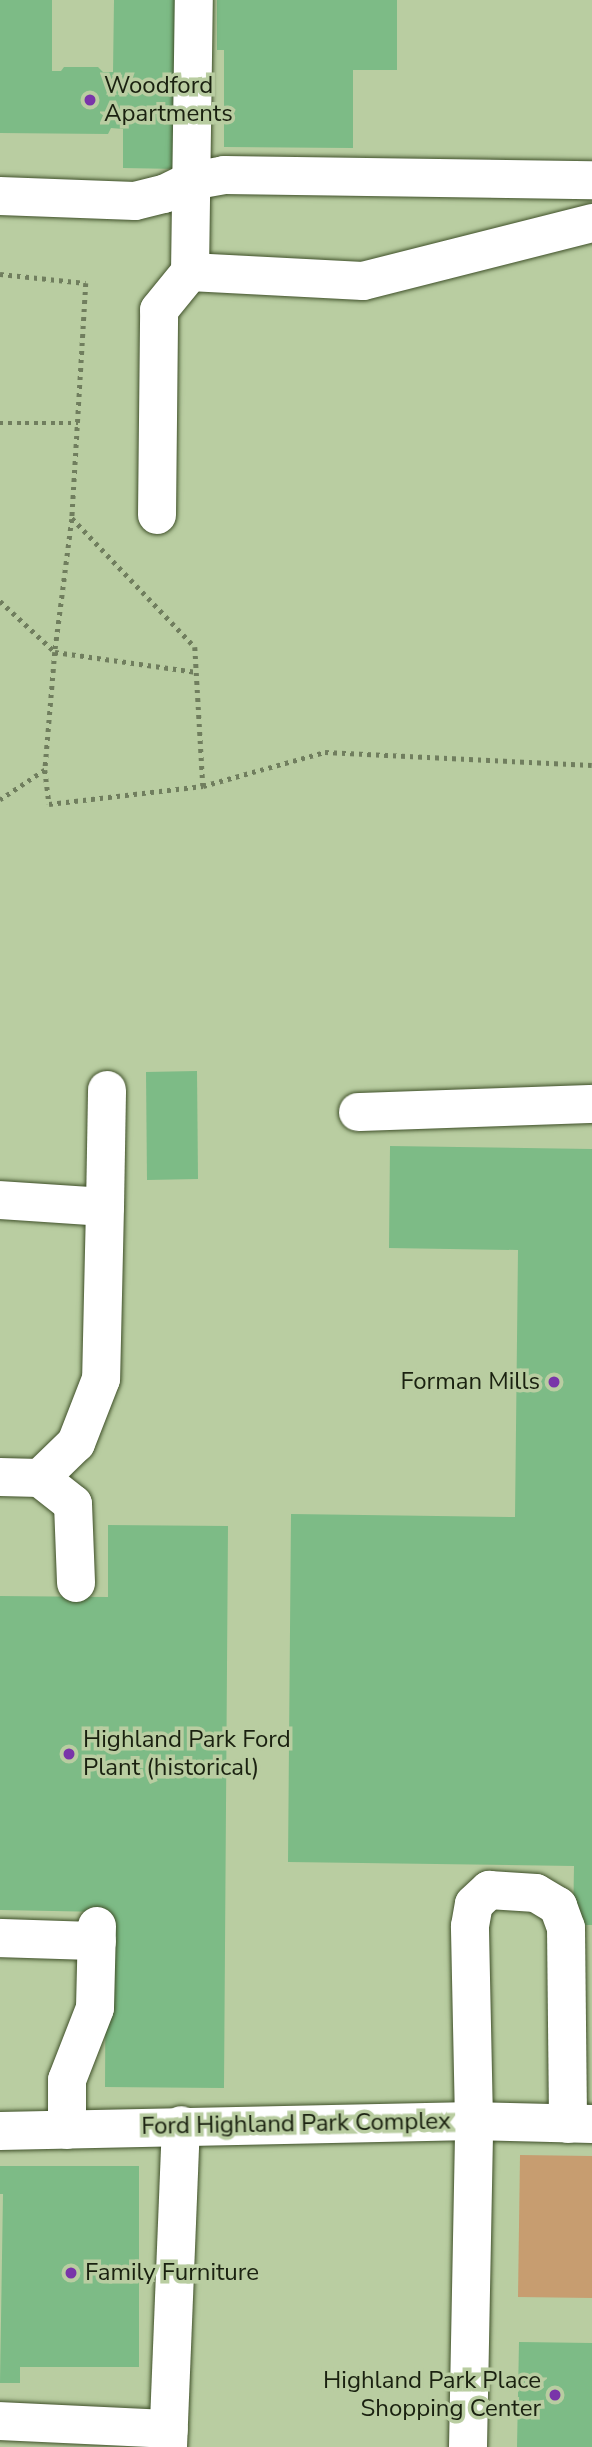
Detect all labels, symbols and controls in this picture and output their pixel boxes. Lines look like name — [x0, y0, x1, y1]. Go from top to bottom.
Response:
place label: Woodford Apartments — [104, 72, 233, 128]
marker: Woodford Apartments — [82, 92, 98, 108]
place label: Forman Mills — [401, 1368, 540, 1396]
marker: Forman Mills — [546, 1374, 562, 1390]
place label: Highland Park Ford Plant (historical) — [83, 1726, 291, 1782]
marker: Highland Park Ford Plant (historical) — [61, 1746, 77, 1762]
street label: Ford Highland Park Complex — [141, 2107, 451, 2141]
place label: Family Furniture — [85, 2259, 259, 2287]
marker: Family Furniture — [63, 2265, 79, 2281]
place label: Highland Park Place Shopping Center — [323, 2367, 541, 2423]
marker: Highland Park Place Shopping Center — [547, 2387, 563, 2403]

